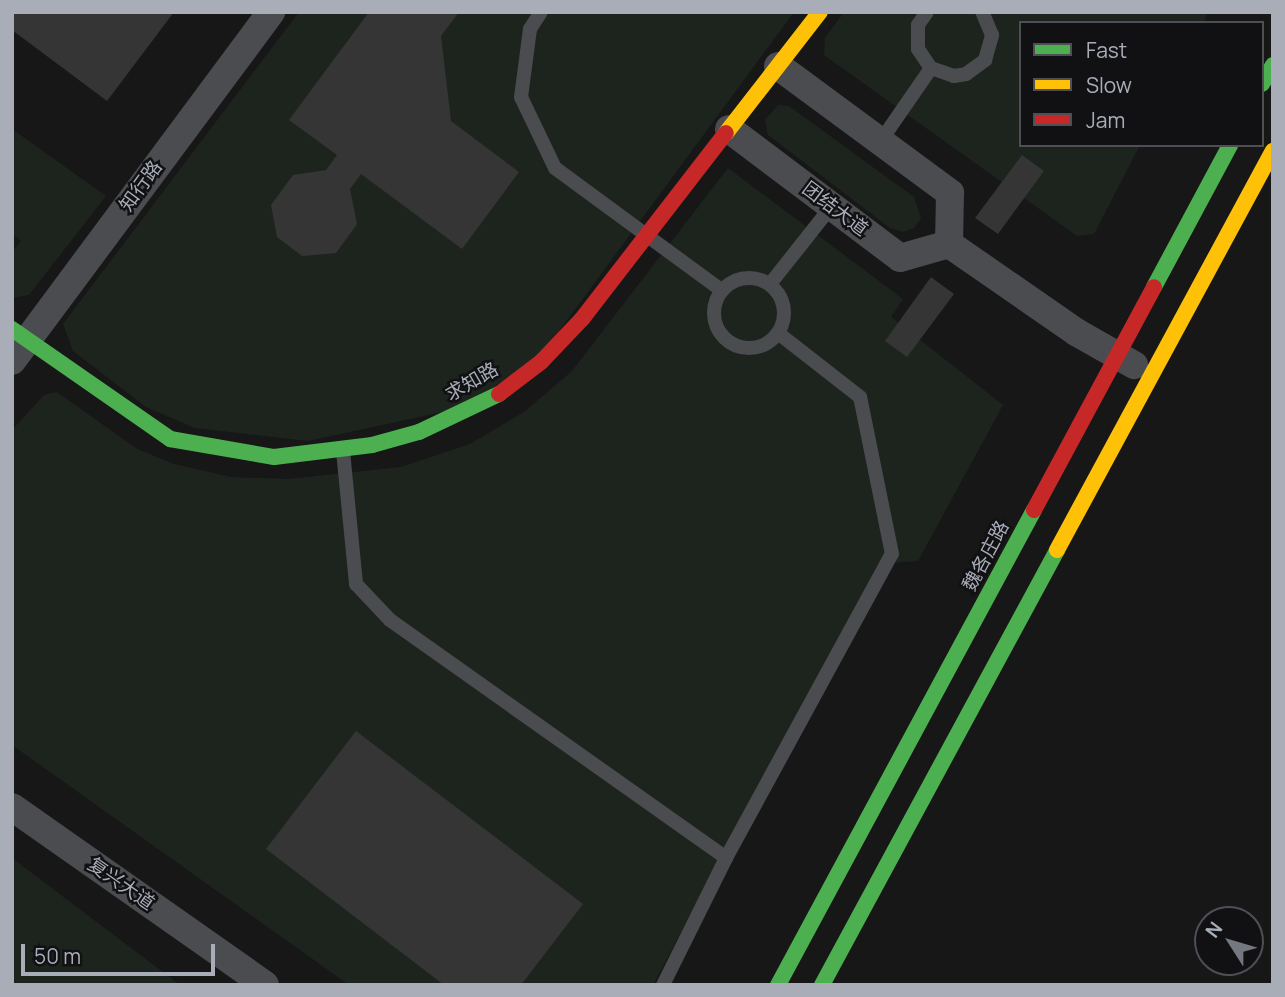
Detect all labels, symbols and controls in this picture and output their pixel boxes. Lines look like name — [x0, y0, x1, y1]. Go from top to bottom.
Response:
legend — [1019, 21, 1264, 147]
text: Fast — [1086, 36, 1127, 64]
text: Slow — [1086, 71, 1132, 99]
text: Jam — [1086, 106, 1125, 134]
street label: 知行路 — [115, 156, 167, 216]
street label: 团结大道 — [798, 177, 872, 241]
street label: 求知路 — [442, 358, 502, 406]
street label: 魏各庄路 — [958, 517, 1014, 595]
street label: 复兴大道 — [83, 853, 159, 915]
north arrow — [1194, 906, 1264, 976]
text: N — [1199, 916, 1228, 943]
scale bar — [24, 930, 219, 974]
text: 50 m — [34, 942, 81, 970]

